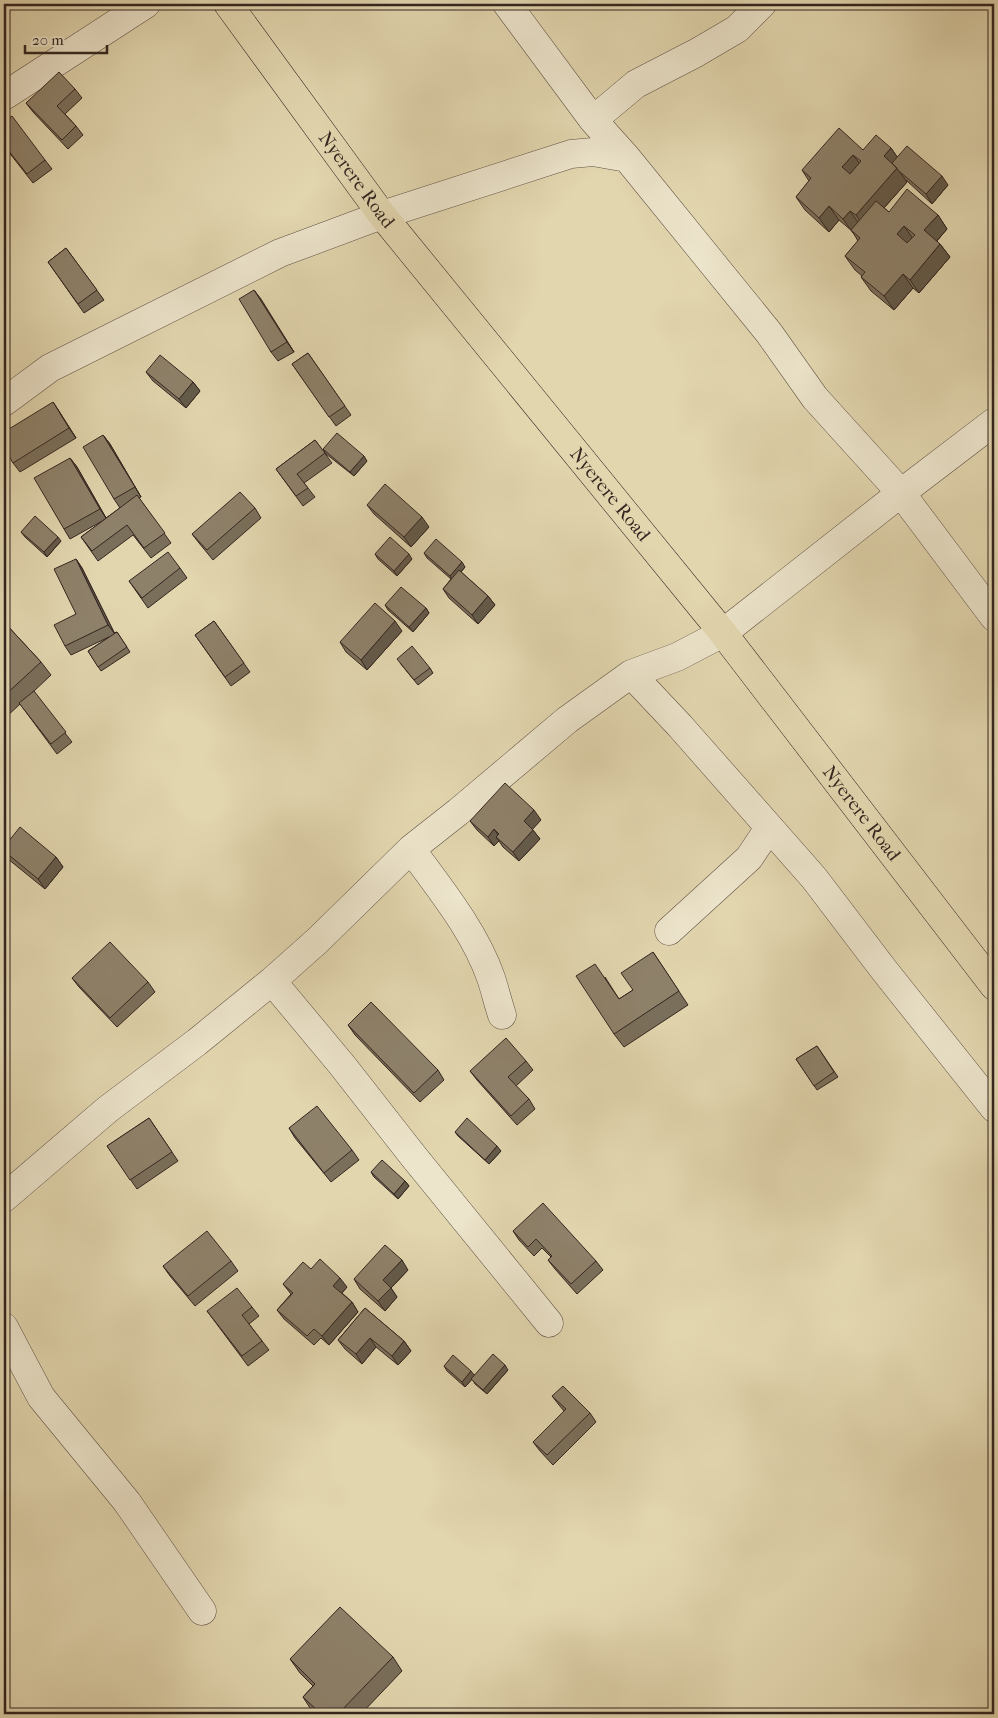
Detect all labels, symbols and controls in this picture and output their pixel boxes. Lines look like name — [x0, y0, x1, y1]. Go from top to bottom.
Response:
scale bar — [25, 22, 108, 54]
text: 20 m — [32, 31, 64, 49]
street label: Nyerere Road — [314, 127, 400, 233]
street label: Nyerere Road — [565, 443, 655, 546]
street label: Nyerere Road — [818, 761, 905, 866]

